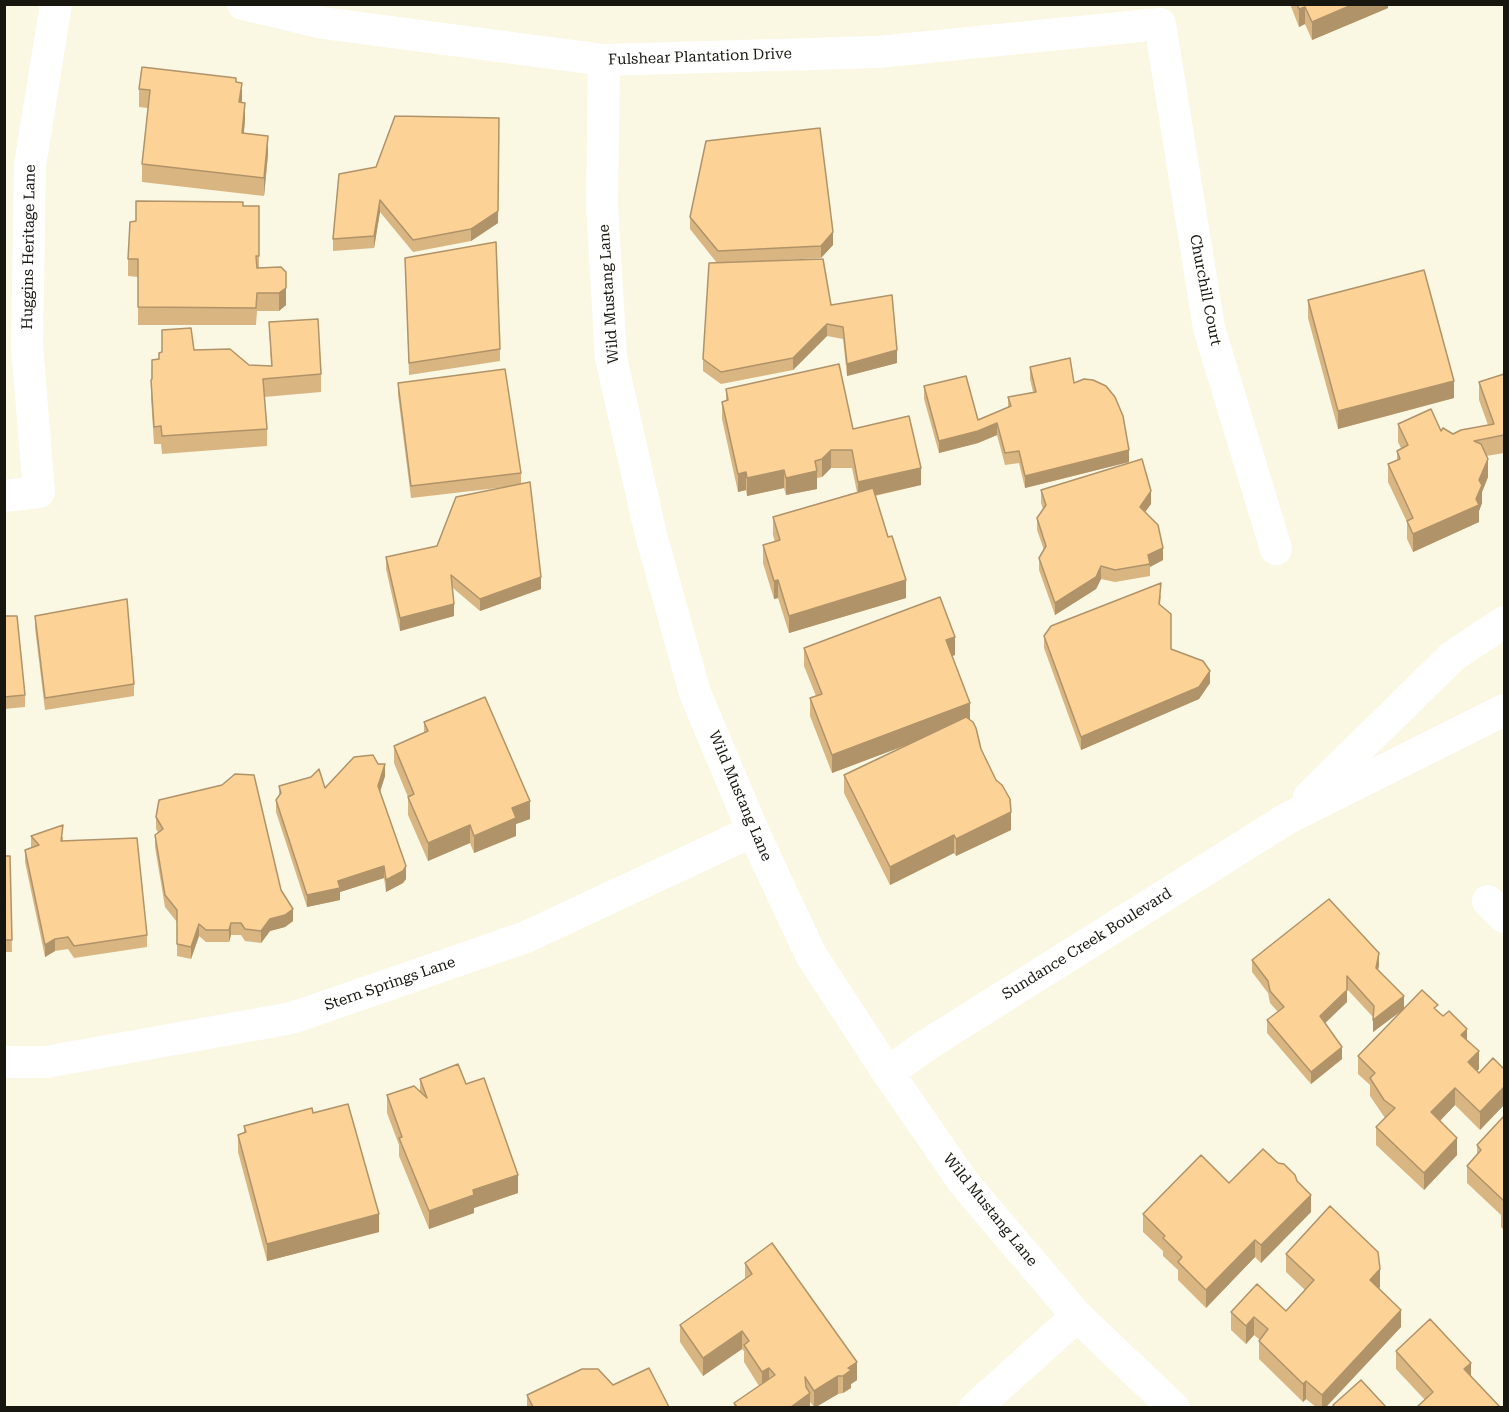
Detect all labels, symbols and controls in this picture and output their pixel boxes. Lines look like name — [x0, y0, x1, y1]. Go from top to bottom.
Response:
street label: Fulshear Plantation Drive — [608, 45, 792, 69]
street label: Huggins Heritage Lane — [19, 164, 39, 330]
street label: Wild Mustang Lane — [595, 224, 623, 364]
street label: Churchill Court — [1185, 233, 1225, 347]
street label: Wild Mustang Lane — [704, 728, 776, 864]
street label: Sundance Creek Boulevard — [999, 884, 1175, 1004]
street label: Stern Springs Lane — [322, 953, 458, 1015]
street label: Wild Mustang Lane — [939, 1150, 1041, 1270]

